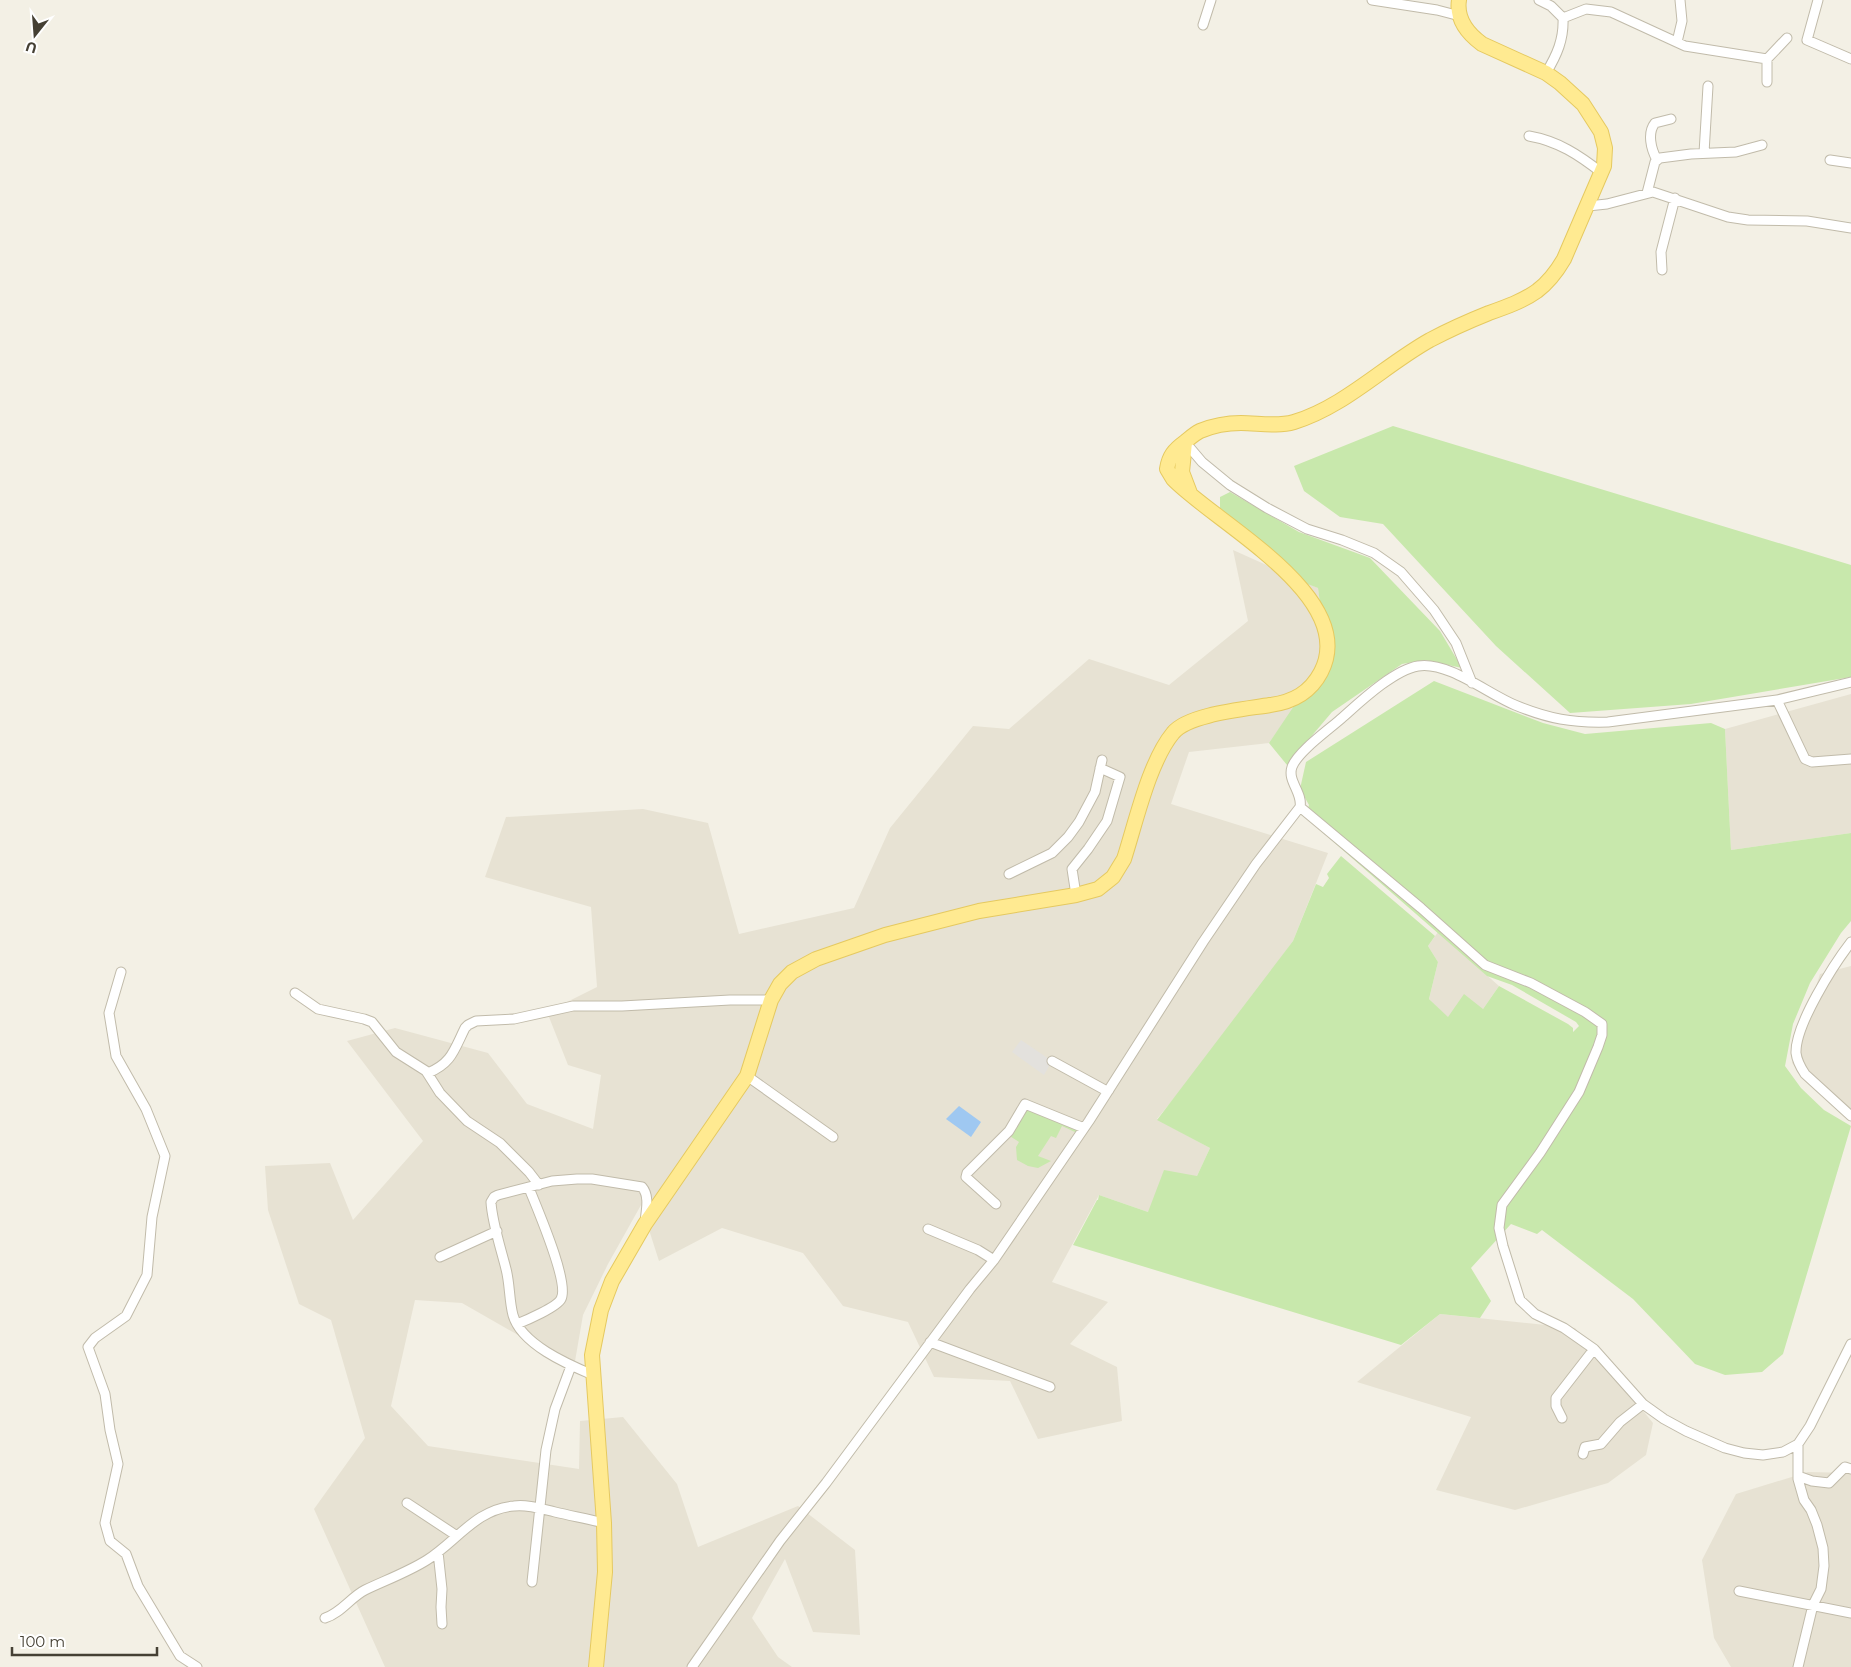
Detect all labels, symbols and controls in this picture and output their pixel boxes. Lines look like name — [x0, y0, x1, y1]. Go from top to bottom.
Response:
north arrow — [10, 10, 60, 60]
text: U — [23, 37, 39, 58]
scale bar — [12, 1624, 158, 1656]
text: 100 m — [20, 1632, 65, 1651]

